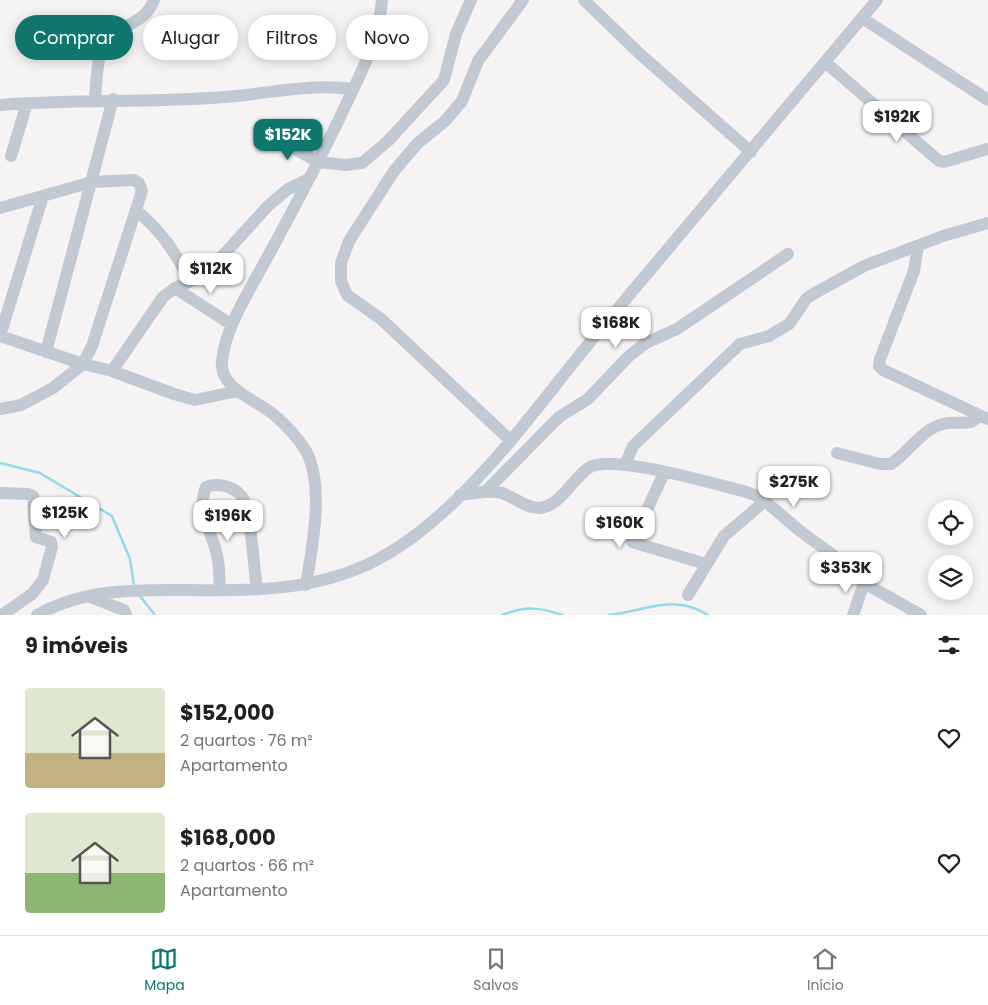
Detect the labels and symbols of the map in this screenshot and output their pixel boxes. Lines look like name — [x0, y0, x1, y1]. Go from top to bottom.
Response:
pin: $192K — [862, 100, 932, 143]
pin: $152K — [253, 119, 323, 161]
pin: $112K — [176, 252, 246, 295]
pin: $168K — [581, 306, 651, 349]
pin: $275K — [759, 466, 829, 508]
pin: $125K — [30, 496, 100, 539]
pin: $196K — [193, 500, 263, 542]
pin: $160K — [585, 506, 655, 549]
pin: $353K — [811, 552, 881, 594]

